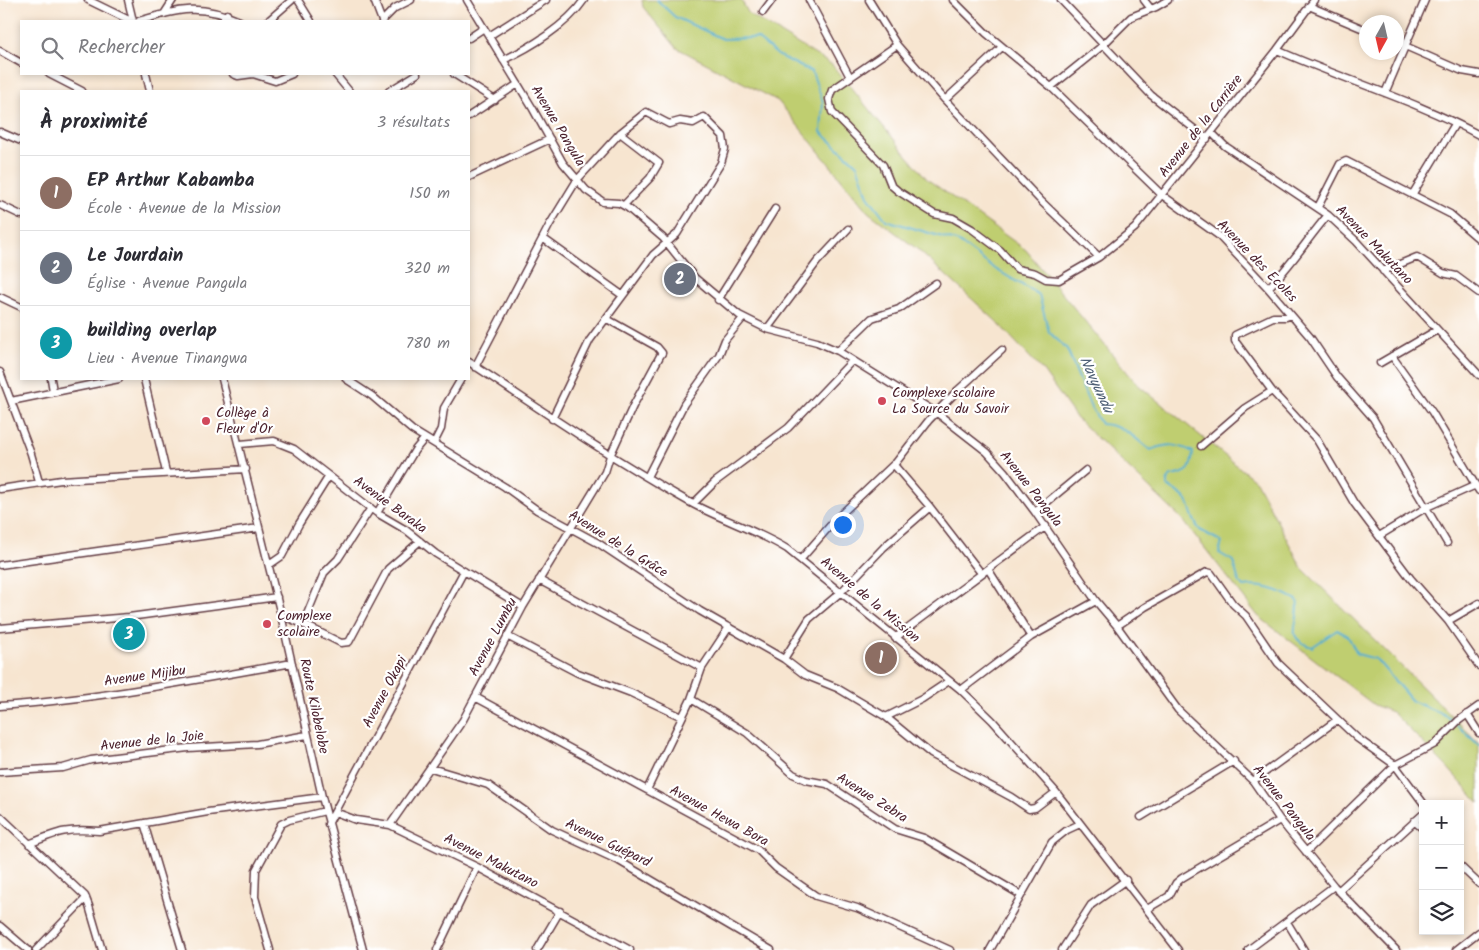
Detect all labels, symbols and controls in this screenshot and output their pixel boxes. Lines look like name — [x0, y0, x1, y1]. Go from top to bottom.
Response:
north arrow — [1359, 15, 1404, 60]
search box — [20, 20, 470, 75]
text: Rechercher — [78, 33, 165, 63]
icon: search — [38, 34, 66, 62]
street label: Avenue de la Carrière — [1154, 69, 1249, 182]
street label: Avenue Pangula — [525, 81, 591, 171]
text: À proximité — [40, 106, 147, 139]
text: 3 résultats — [377, 110, 450, 135]
text: EP Arthur Kabamba — [87, 166, 254, 196]
text: 1 — [54, 181, 58, 206]
text: 150 m — [409, 181, 450, 206]
text: École · Avenue de la Mission — [87, 196, 281, 221]
street label: Avenue Makutano — [1330, 200, 1418, 290]
street label: Avenue des Ecoles — [1212, 214, 1302, 308]
text: Le Jourdain — [87, 241, 183, 271]
text: 2 — [51, 256, 61, 281]
text: 320 m — [404, 256, 450, 281]
pin: 2 — [664, 260, 696, 298]
text: Église · Avenue Pangula — [87, 271, 247, 296]
text: building overlap — [87, 316, 217, 346]
text: 3 — [52, 331, 60, 356]
text: 780 m — [406, 331, 450, 356]
text: Lieu · Avenue Tinangwa — [87, 346, 247, 371]
water label: Navyundu — [1072, 353, 1120, 419]
place label: Complexe scolaire La Source du Savoir — [892, 382, 1010, 420]
marker: Complexe scolaire La Source du Savoir — [876, 395, 888, 407]
place label: Collège à Fleur d'Or — [216, 402, 274, 440]
marker: Collège à Fleur d'Or — [200, 415, 212, 427]
street label: Avenue Pangula — [994, 446, 1068, 532]
street label: Avenue Baraka — [348, 471, 432, 539]
street label: Avenue de la Grâce — [564, 505, 673, 584]
your location — [830, 512, 856, 538]
street label: Avenue de la Mission — [815, 551, 925, 649]
street label: Avenue Lumbu — [463, 593, 523, 680]
place label: Complexe scolaire — [277, 605, 332, 643]
pin: 3 — [113, 615, 145, 653]
marker: Complexe scolaire — [261, 618, 273, 630]
pin: 1 — [865, 639, 897, 677]
street label: Avenue Okapi — [357, 652, 413, 732]
street label: Route Kilobelobe — [293, 656, 335, 756]
street label: Avenue Mijibu — [103, 659, 187, 693]
street label: Avenue de la Joie — [99, 725, 205, 757]
street label: Avenue Pangula — [1247, 760, 1321, 846]
street label: Avenue Zebra — [832, 767, 912, 829]
street label: Avenue Hewa Bora — [665, 780, 773, 852]
map controls — [1419, 800, 1464, 935]
button: + — [1419, 800, 1464, 845]
street label: Avenue Guépard — [561, 813, 656, 874]
street label: Avenue Makutano — [440, 828, 542, 894]
button: − — [1419, 845, 1464, 890]
button: layers — [1419, 890, 1464, 935]

